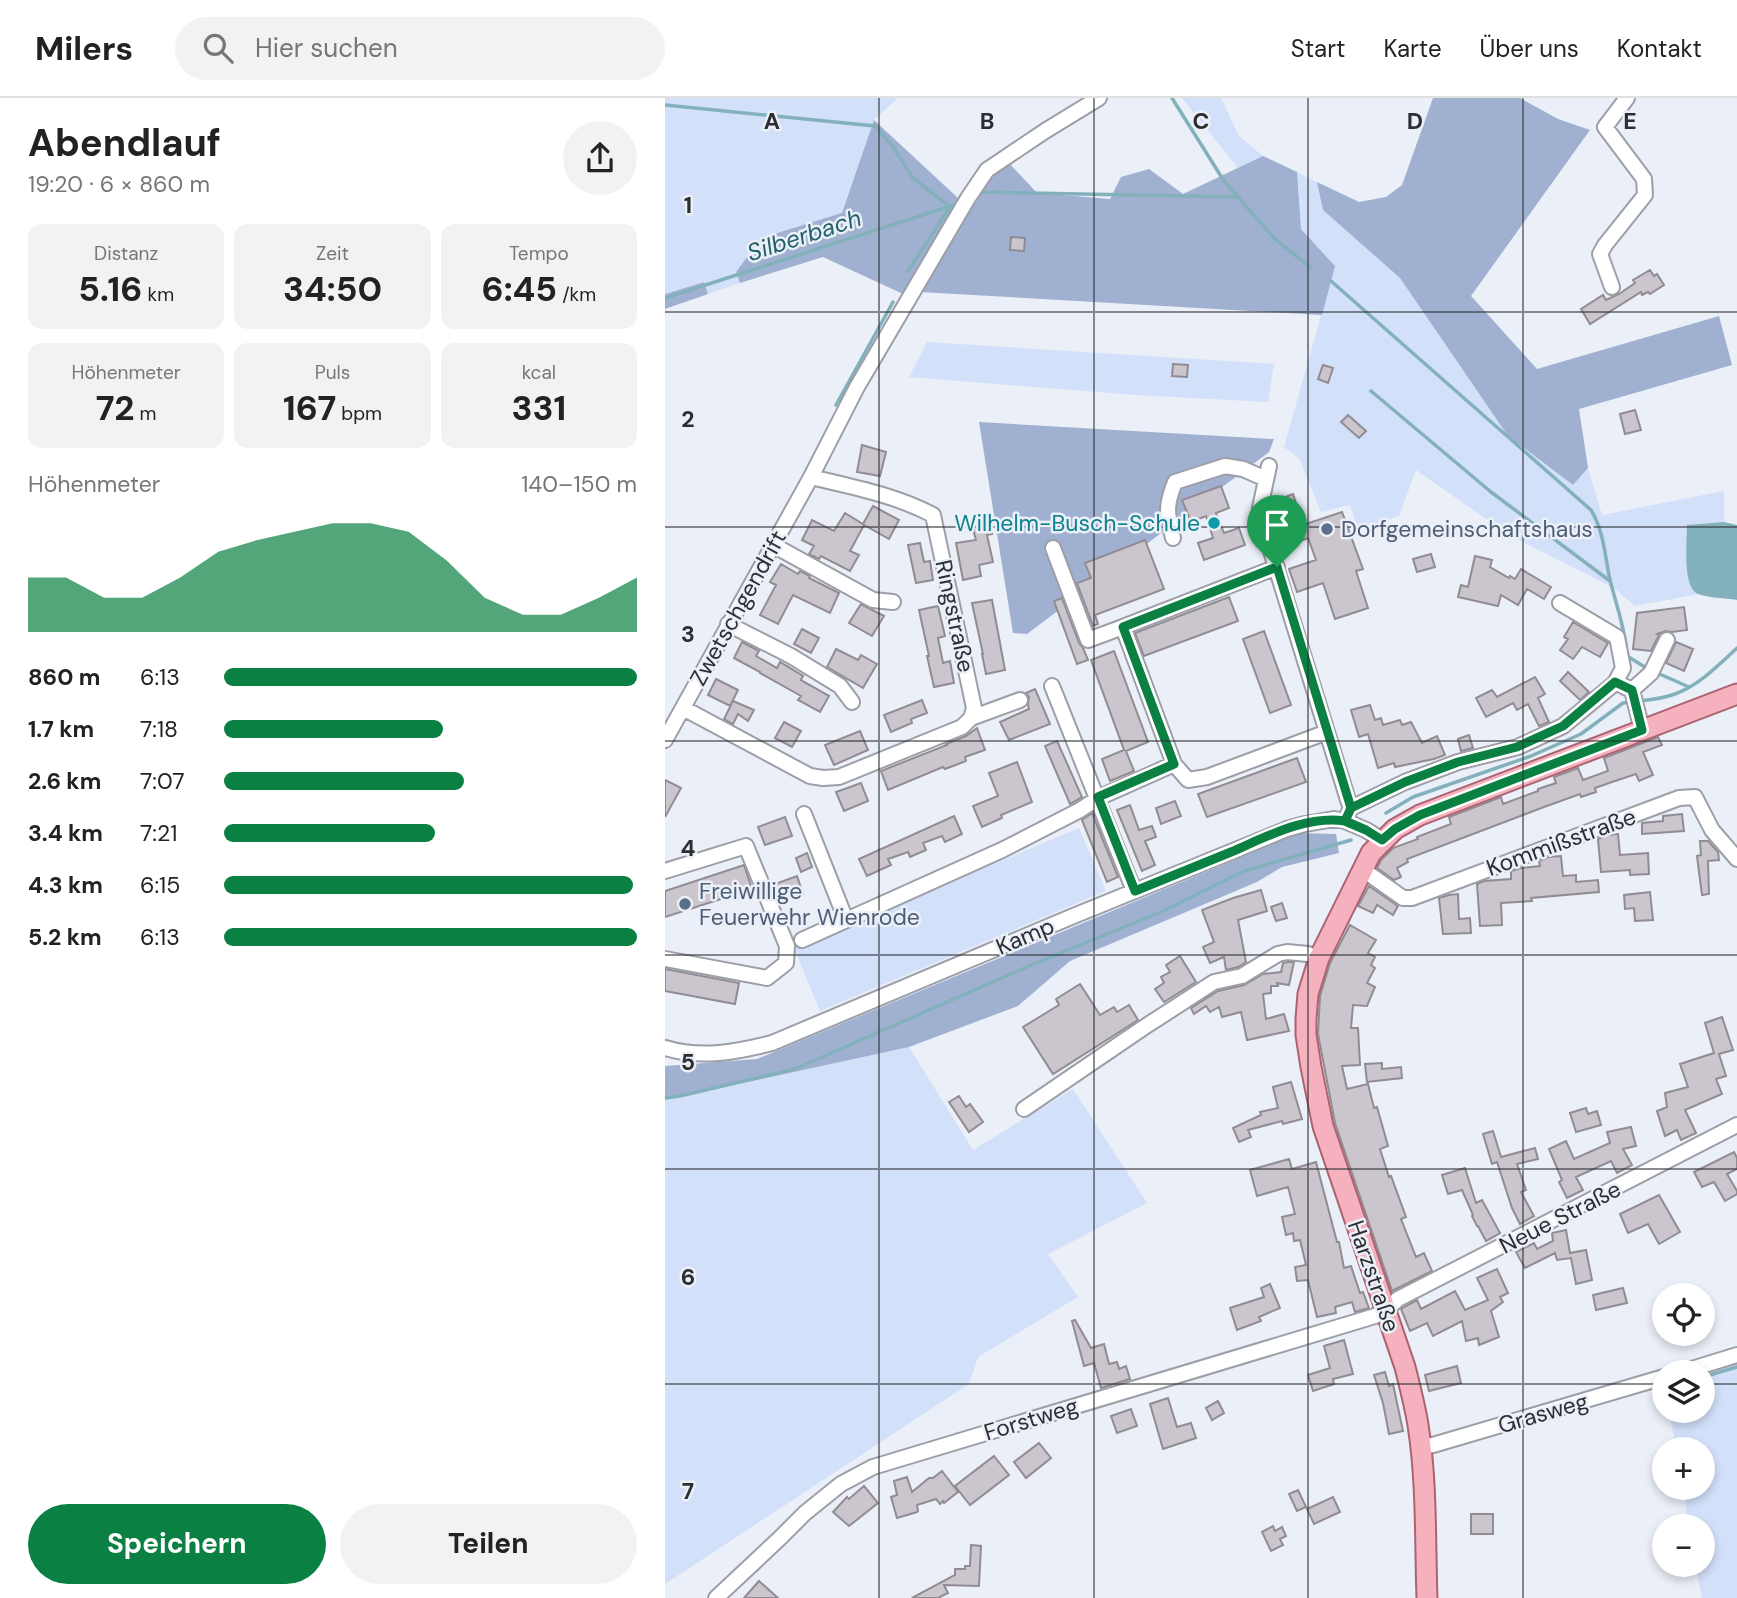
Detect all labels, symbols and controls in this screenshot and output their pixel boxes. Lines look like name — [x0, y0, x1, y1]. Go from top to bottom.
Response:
search box — [175, 17, 665, 80]
text: Milers — [35, 27, 133, 70]
icon: search — [199, 29, 237, 67]
text: Hier suchen — [255, 31, 398, 65]
text: Start — [1291, 33, 1345, 64]
text: Karte — [1383, 33, 1442, 64]
text: Über uns — [1480, 33, 1579, 64]
text: Kontakt — [1617, 33, 1702, 64]
text: A — [764, 106, 780, 136]
text: B — [980, 106, 994, 136]
text: C — [1193, 106, 1209, 136]
text: D — [1407, 106, 1423, 136]
text: E — [1623, 106, 1637, 136]
text: Abendlauf — [28, 118, 221, 168]
button: share — [563, 121, 637, 195]
text: 19:20 · 6 × 860 m — [28, 169, 210, 199]
text: 1 — [684, 190, 692, 220]
water label: Silberbach — [743, 202, 865, 268]
text: Distanz — [94, 241, 158, 266]
text: Zeit — [316, 241, 349, 266]
text: Tempo — [509, 241, 569, 266]
text: 5.16 — [78, 266, 143, 312]
text: 34:50 — [283, 266, 382, 312]
text: 6:45 — [482, 266, 557, 312]
text: km — [143, 282, 174, 307]
text: /km — [557, 282, 596, 307]
text: Höhenmeter — [72, 360, 181, 385]
text: Puls — [315, 360, 350, 385]
text: kcal — [522, 360, 556, 385]
text: 72 — [96, 385, 134, 431]
text: 167 — [283, 385, 336, 431]
text: 331 — [511, 385, 566, 431]
text: m — [134, 401, 156, 426]
text: bpm — [336, 401, 382, 426]
text: 2 — [681, 404, 695, 434]
text: Höhenmeter — [28, 469, 160, 499]
text: 140–150 m — [521, 469, 637, 499]
pin — [1247, 495, 1307, 567]
icon: arrive — [1258, 506, 1296, 544]
place label: Wilhelm-Busch-Schule — [954, 508, 1200, 538]
place label: Dorfgemeinschaftshaus — [1341, 514, 1593, 544]
marker: Wilhelm-Busch-Schule — [1206, 515, 1222, 531]
marker: Dorfgemeinschaftshaus — [1319, 521, 1335, 537]
street label: Zwetschgendrift — [683, 525, 793, 691]
street label: Ringstraße — [928, 557, 982, 675]
text: 3 — [681, 619, 695, 649]
text: 860 m — [28, 662, 100, 692]
text: 6:13 — [140, 662, 180, 692]
text: 1.7 km — [28, 714, 94, 744]
text: 7:18 — [140, 714, 178, 744]
text: 2.6 km — [28, 766, 101, 796]
text: 7:07 — [140, 766, 185, 796]
street label: Kommißstraße — [1482, 801, 1640, 883]
text: 3.4 km — [28, 818, 103, 848]
text: 7:21 — [140, 818, 177, 848]
text: 4 — [681, 833, 696, 863]
text: 4.3 km — [28, 870, 103, 900]
text: 6:15 — [140, 870, 180, 900]
place label: Freiwillige Feuerwehr Wienrode — [699, 876, 920, 932]
marker: Freiwillige Feuerwehr Wienrode — [677, 896, 693, 912]
street label: Kamp — [991, 910, 1059, 962]
text: 5.2 km — [28, 922, 102, 952]
text: 6:13 — [140, 922, 180, 952]
text: 5 — [681, 1047, 695, 1077]
street label: Neue Straße — [1494, 1174, 1626, 1260]
street label: Harzstraße — [1341, 1216, 1407, 1336]
text: 6 — [681, 1262, 695, 1292]
map controls — [1652, 1283, 1715, 1577]
button: locate — [1652, 1283, 1715, 1346]
button: layers — [1652, 1360, 1715, 1423]
street label: Grasweg — [1494, 1386, 1592, 1440]
street label: Forstweg — [980, 1390, 1082, 1448]
button: + — [1652, 1437, 1715, 1500]
text: 7 — [682, 1476, 694, 1506]
button: Speichern — [28, 1504, 326, 1584]
button: Teilen — [340, 1504, 637, 1584]
button: − — [1652, 1514, 1715, 1577]

